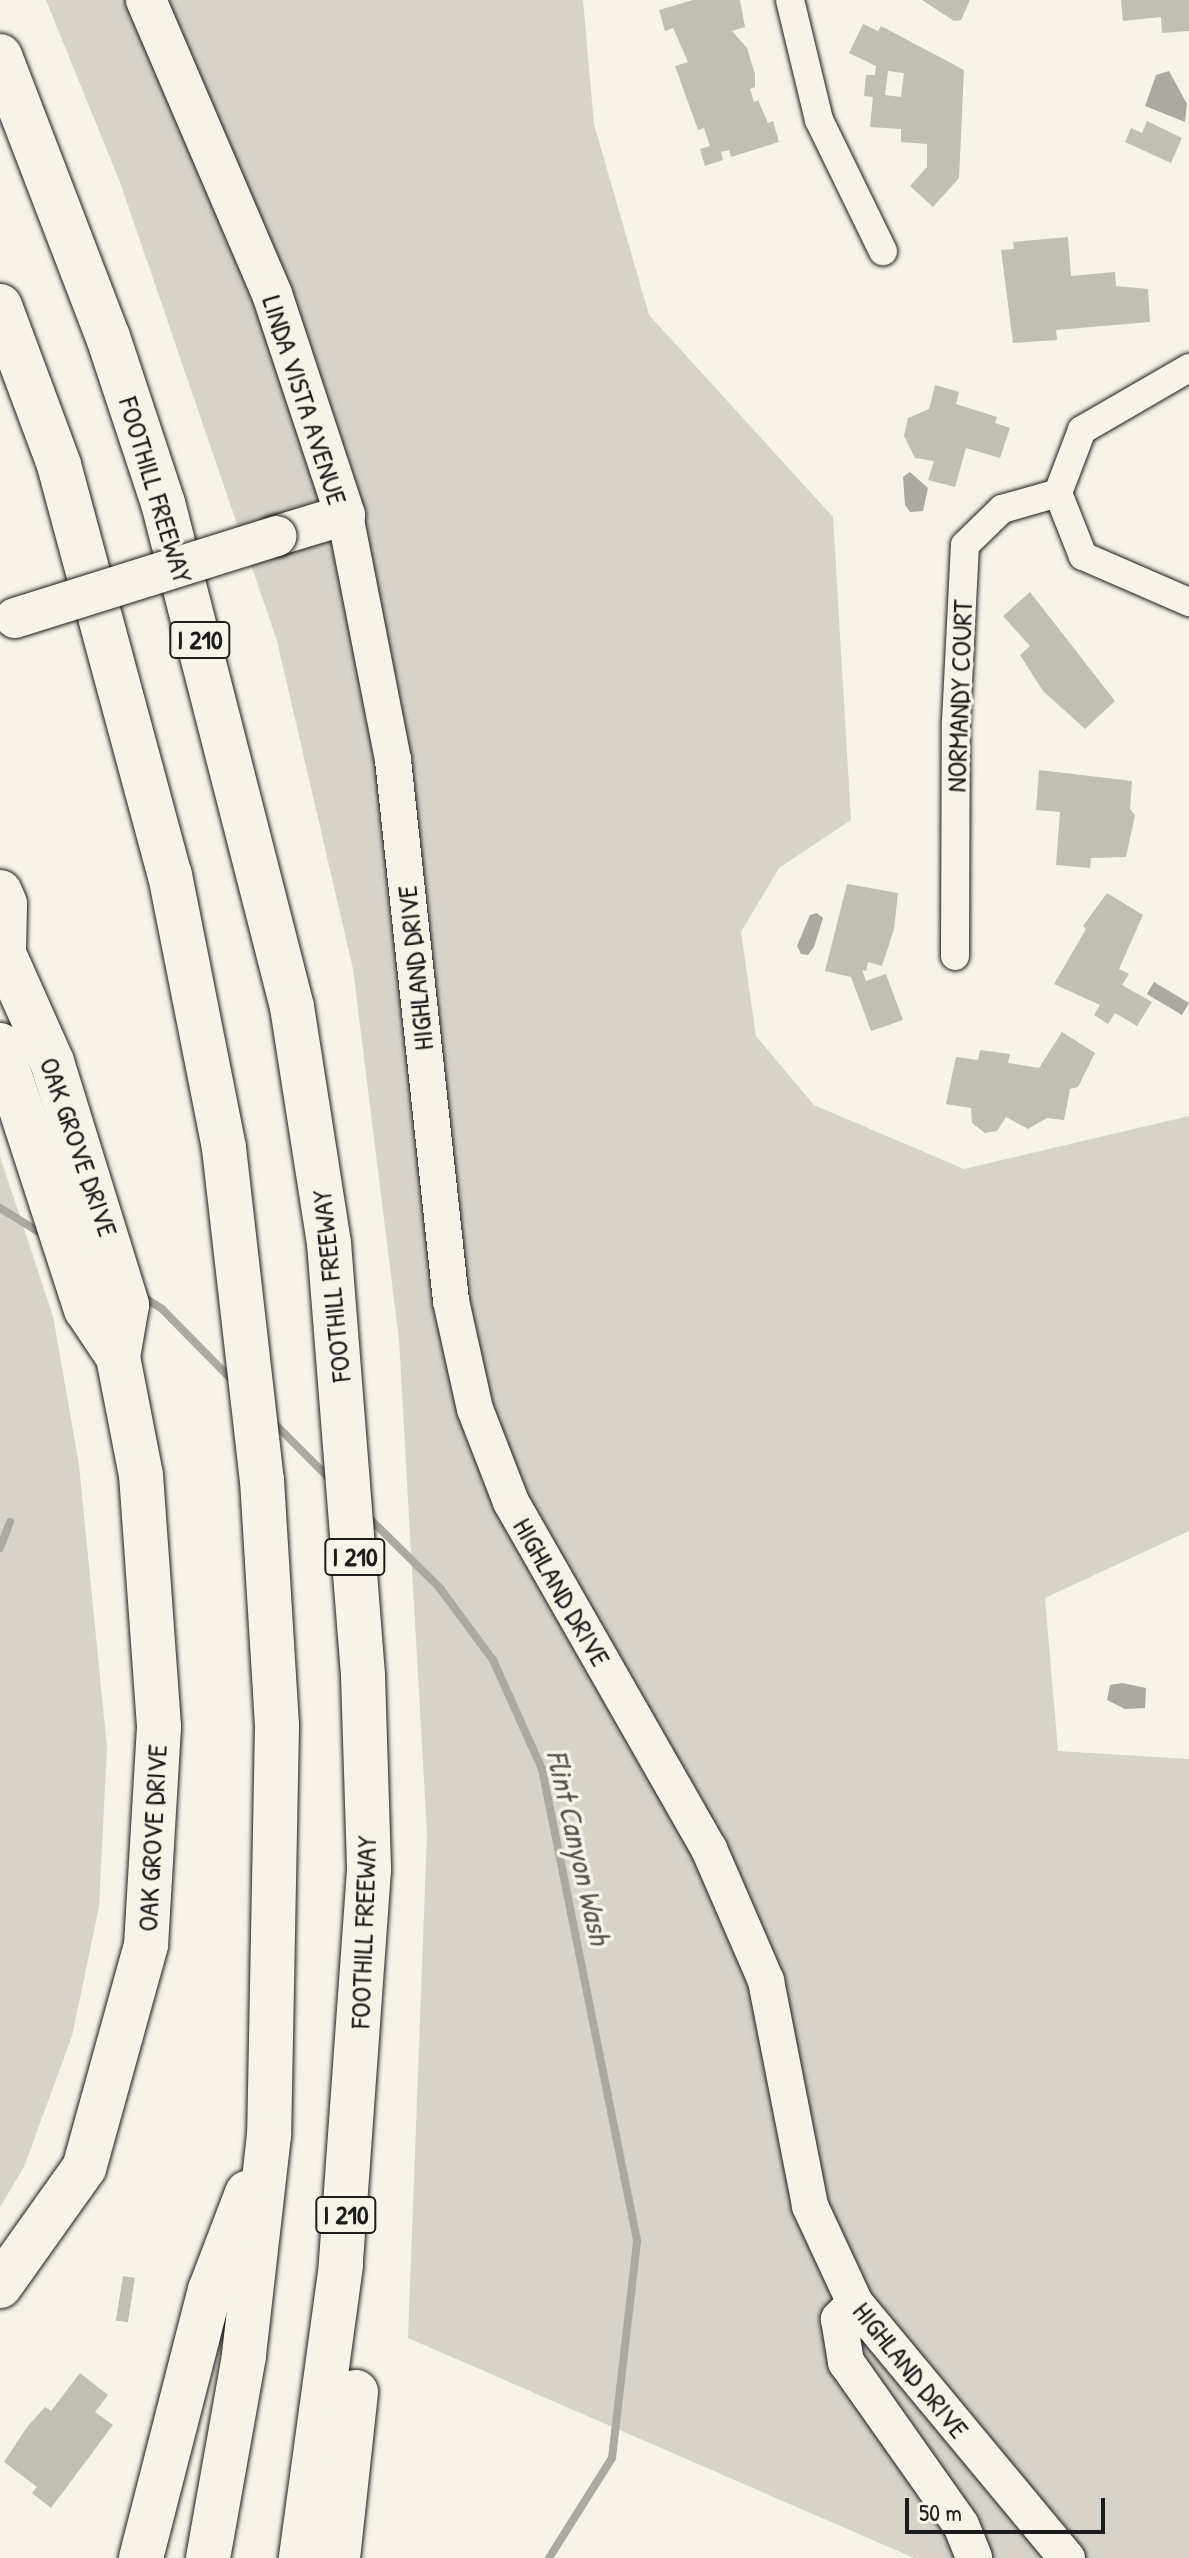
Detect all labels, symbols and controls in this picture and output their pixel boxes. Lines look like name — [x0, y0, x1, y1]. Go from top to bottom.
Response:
street label: LINDA VISTA AVENUE — [255, 291, 355, 509]
street label: FOOTHILL FREEWAY — [112, 393, 200, 587]
street label: NORMANDY COURT — [939, 599, 979, 793]
road number: I 210 — [168, 618, 232, 662]
street label: HIGHLAND DRIVE — [390, 884, 440, 1052]
street label: OAK GROVE DRIVE — [33, 1053, 125, 1241]
street label: FOOTHILL FREEWAY — [304, 1188, 358, 1384]
street label: HIGHLAND DRIVE — [506, 1512, 618, 1672]
road number: I 210 — [323, 1535, 387, 1579]
street label: OAK GROVE DRIVE — [130, 1744, 174, 1932]
water label: Flint Canyon Wash — [539, 1746, 619, 1948]
street label: FOOTHILL FREEWAY — [343, 1835, 383, 2029]
road number: I 210 — [314, 2193, 378, 2237]
street label: HIGHLAND DRIVE — [846, 2295, 976, 2445]
scale bar — [909, 2482, 1109, 2532]
text: 50 m — [919, 2496, 962, 2528]

